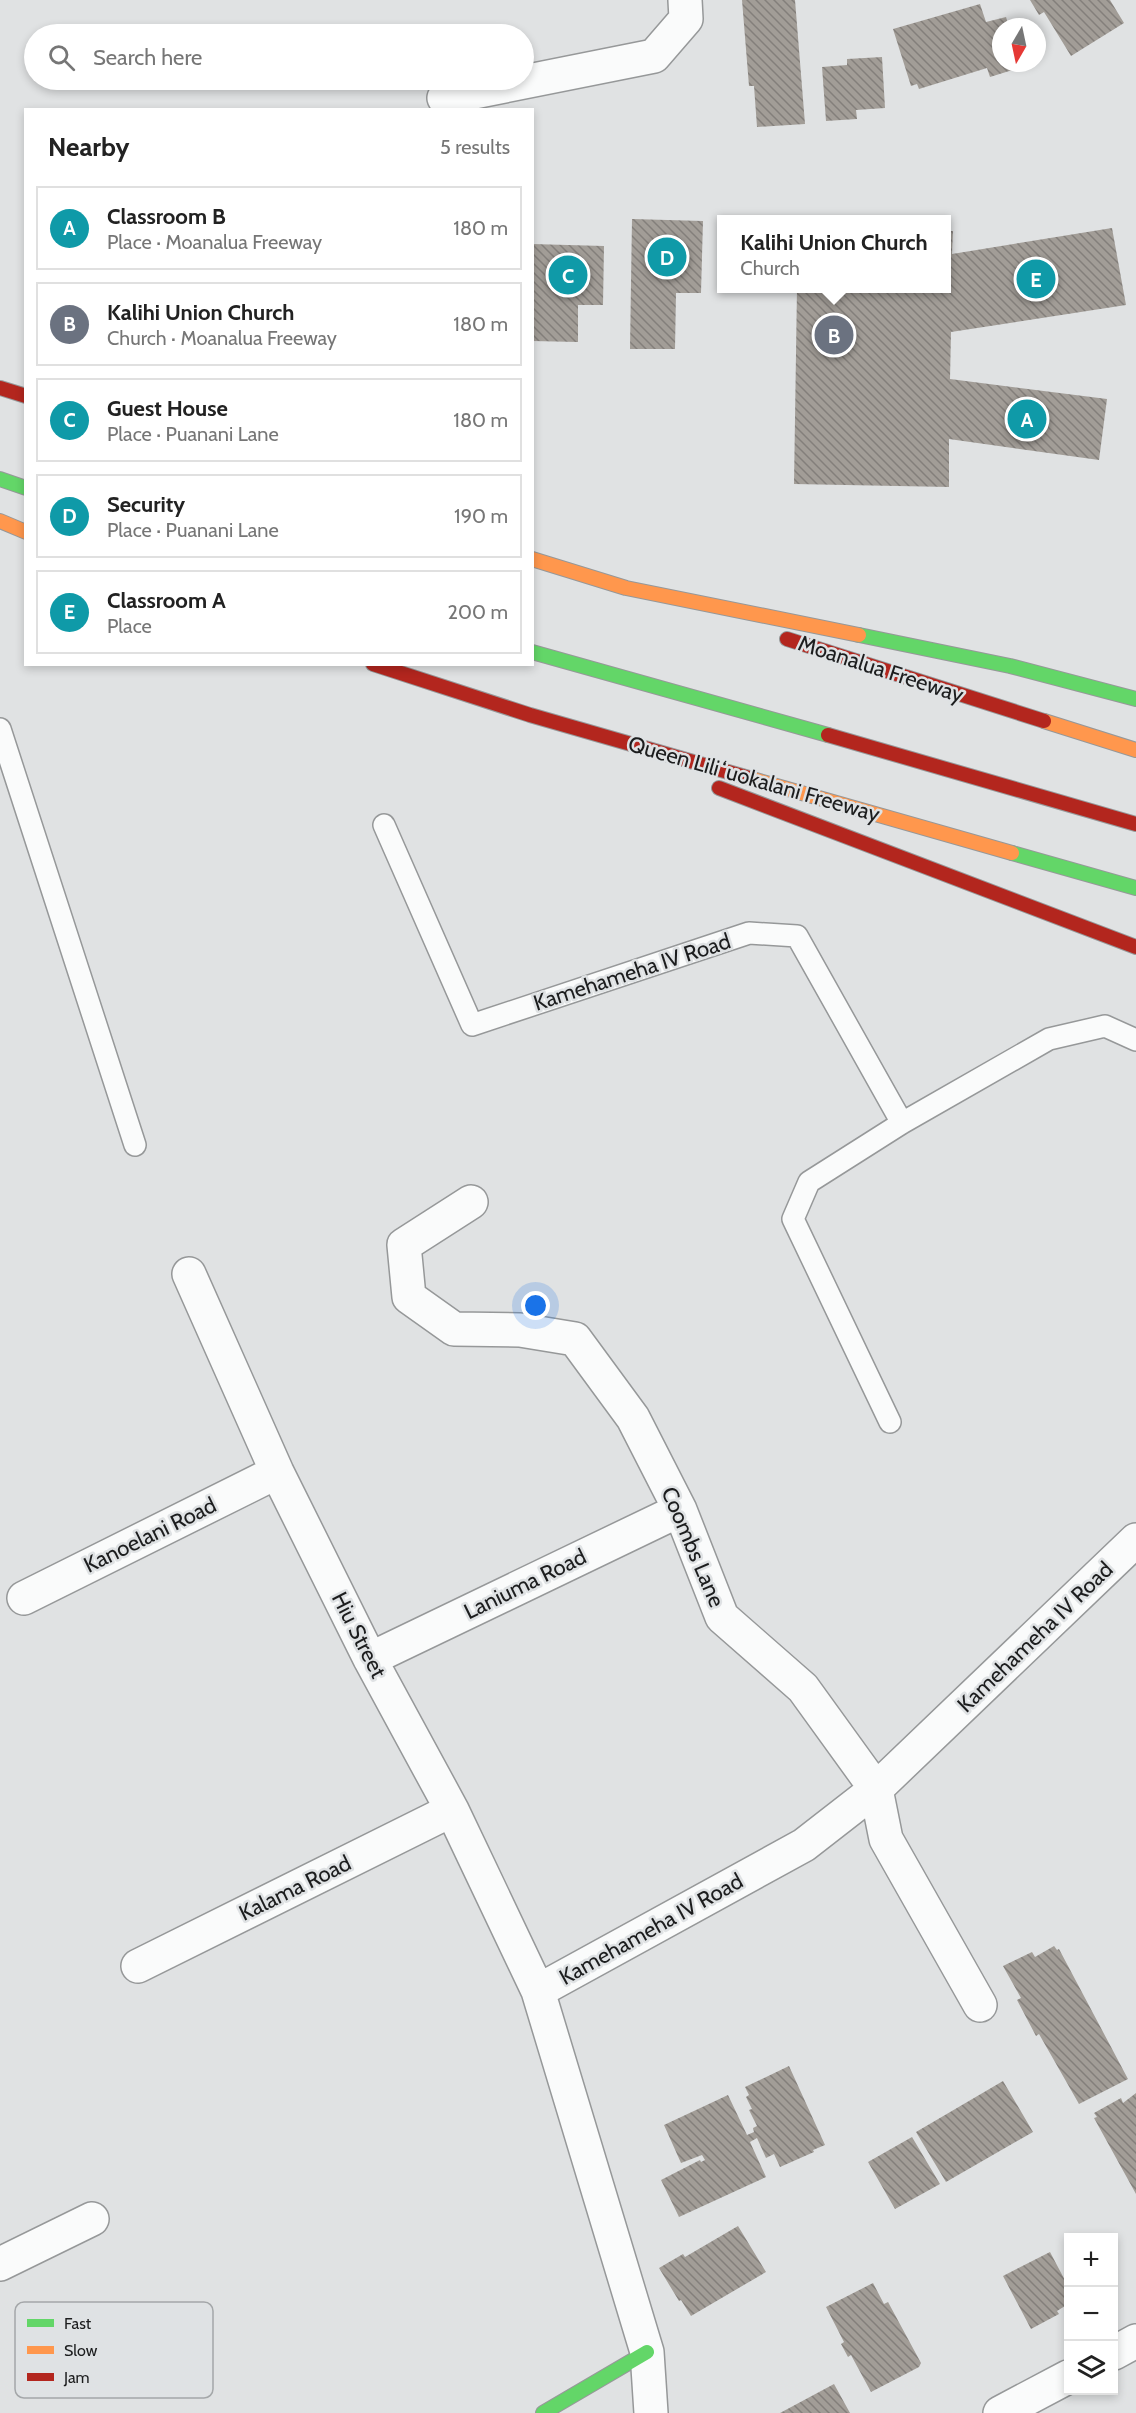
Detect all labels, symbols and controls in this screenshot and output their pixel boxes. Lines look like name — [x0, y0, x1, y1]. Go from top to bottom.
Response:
north arrow — [992, 18, 1046, 72]
search box — [24, 24, 534, 90]
icon: search — [45, 41, 78, 74]
text: Search here — [93, 44, 202, 71]
text: Nearby — [48, 131, 129, 163]
text: 5 results — [440, 135, 510, 159]
text: Classroom B — [107, 203, 226, 230]
popup — [717, 215, 951, 293]
text: A — [63, 216, 76, 240]
text: 180 m — [453, 216, 508, 240]
text: Kalihi Union Church — [740, 229, 928, 256]
text: Place · Moanalua Freeway — [107, 230, 322, 254]
pin: D — [648, 234, 686, 280]
pin: C — [548, 252, 588, 298]
text: Church — [740, 256, 800, 280]
pin: E — [1016, 256, 1056, 302]
text: Kalihi Union Church — [107, 299, 294, 326]
text: B — [63, 312, 76, 336]
text: 180 m — [453, 312, 508, 336]
pin: B — [814, 312, 854, 358]
text: Church · Moanalua Freeway — [107, 326, 337, 350]
text: Guest House — [107, 395, 228, 422]
pin: A — [1008, 396, 1046, 442]
text: C — [63, 408, 76, 432]
text: 180 m — [453, 408, 508, 432]
text: Place · Puanani Lane — [107, 422, 279, 446]
text: Security — [107, 491, 185, 518]
text: D — [62, 504, 77, 528]
text: 190 m — [454, 504, 508, 528]
text: Place · Puanani Lane — [107, 518, 279, 542]
text: Classroom A — [107, 587, 226, 614]
text: E — [64, 600, 75, 624]
text: 200 m — [448, 600, 508, 624]
text: Place — [107, 614, 152, 638]
street label: Moanalua Freeway — [795, 630, 967, 708]
street label: Queen Liliʻuokalani Freeway — [625, 730, 883, 828]
street label: Kamehameha IV Road — [530, 927, 734, 1017]
your location — [521, 1291, 550, 1320]
street label: Coombs Lane — [656, 1483, 730, 1611]
street label: Kanoelani Road — [79, 1491, 221, 1579]
street label: Laniuma Road — [459, 1543, 591, 1625]
street label: Kamehameha IV Road — [952, 1556, 1118, 1718]
street label: Hiu Street — [326, 1587, 392, 1683]
street label: Kalama Road — [235, 1849, 355, 1927]
street label: Kamehameha IV Road — [554, 1867, 748, 1991]
map controls — [1064, 2233, 1118, 2395]
button: + — [1064, 2233, 1118, 2287]
button: − — [1064, 2287, 1118, 2341]
legend — [15, 2302, 213, 2398]
text: Fast — [64, 2314, 92, 2333]
text: Slow — [64, 2341, 98, 2360]
button: layers — [1064, 2341, 1118, 2395]
text: Jam — [63, 2368, 90, 2387]

